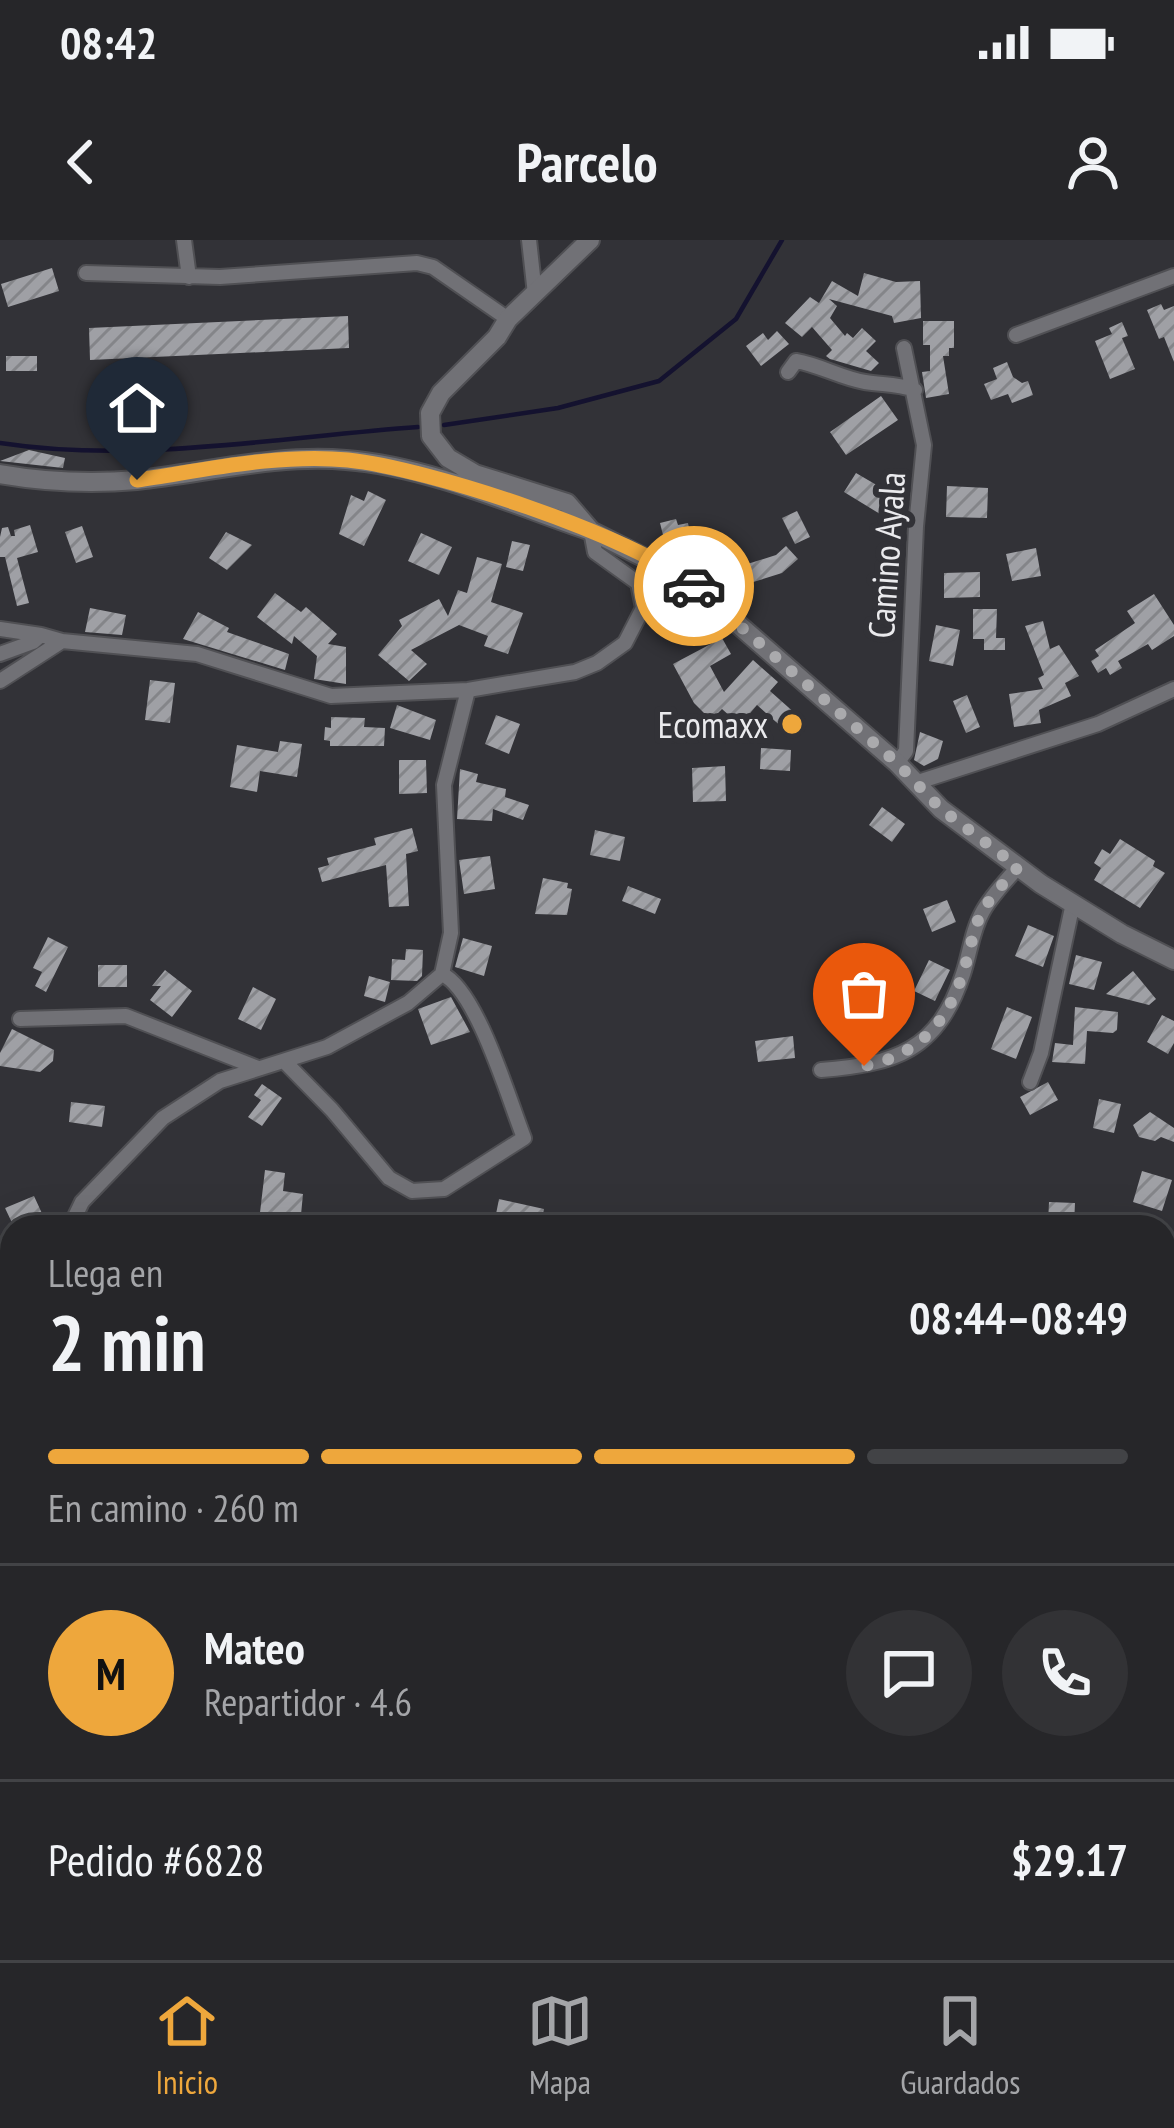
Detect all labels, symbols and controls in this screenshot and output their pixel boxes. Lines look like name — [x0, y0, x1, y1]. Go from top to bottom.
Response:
text: 08:42 — [60, 13, 157, 71]
text: Parcelo — [516, 127, 658, 197]
icon: back — [48, 129, 114, 195]
icon: person — [1060, 129, 1126, 195]
pin — [86, 357, 188, 480]
icon: home — [104, 375, 170, 441]
street label: Camino Ayala — [857, 470, 915, 640]
courier — [634, 526, 754, 646]
icon: car — [661, 553, 727, 619]
place label: Ecomaxx — [658, 701, 768, 748]
marker: Ecomaxx — [779, 711, 805, 737]
pin — [813, 943, 915, 1066]
icon: bag — [831, 961, 897, 1027]
text: Llega en — [48, 1247, 163, 1298]
text: 08:44–08:49 — [909, 1288, 1128, 1346]
text: 2 min — [48, 1292, 206, 1393]
text: En camino · 260 m — [48, 1482, 299, 1533]
button: chat — [846, 1610, 972, 1736]
button: phone — [1002, 1610, 1128, 1736]
text: Mateo — [204, 1618, 305, 1676]
text: M — [96, 1644, 126, 1702]
text: Repartidor · 4.6 — [204, 1676, 412, 1727]
text: Pedido #6828 — [48, 1830, 265, 1888]
text: $29.17 — [1011, 1830, 1128, 1888]
tab: Inicio — [154, 1988, 220, 2103]
tab: Mapa — [527, 1988, 593, 2103]
tab: Guardados — [900, 1988, 1020, 2103]

